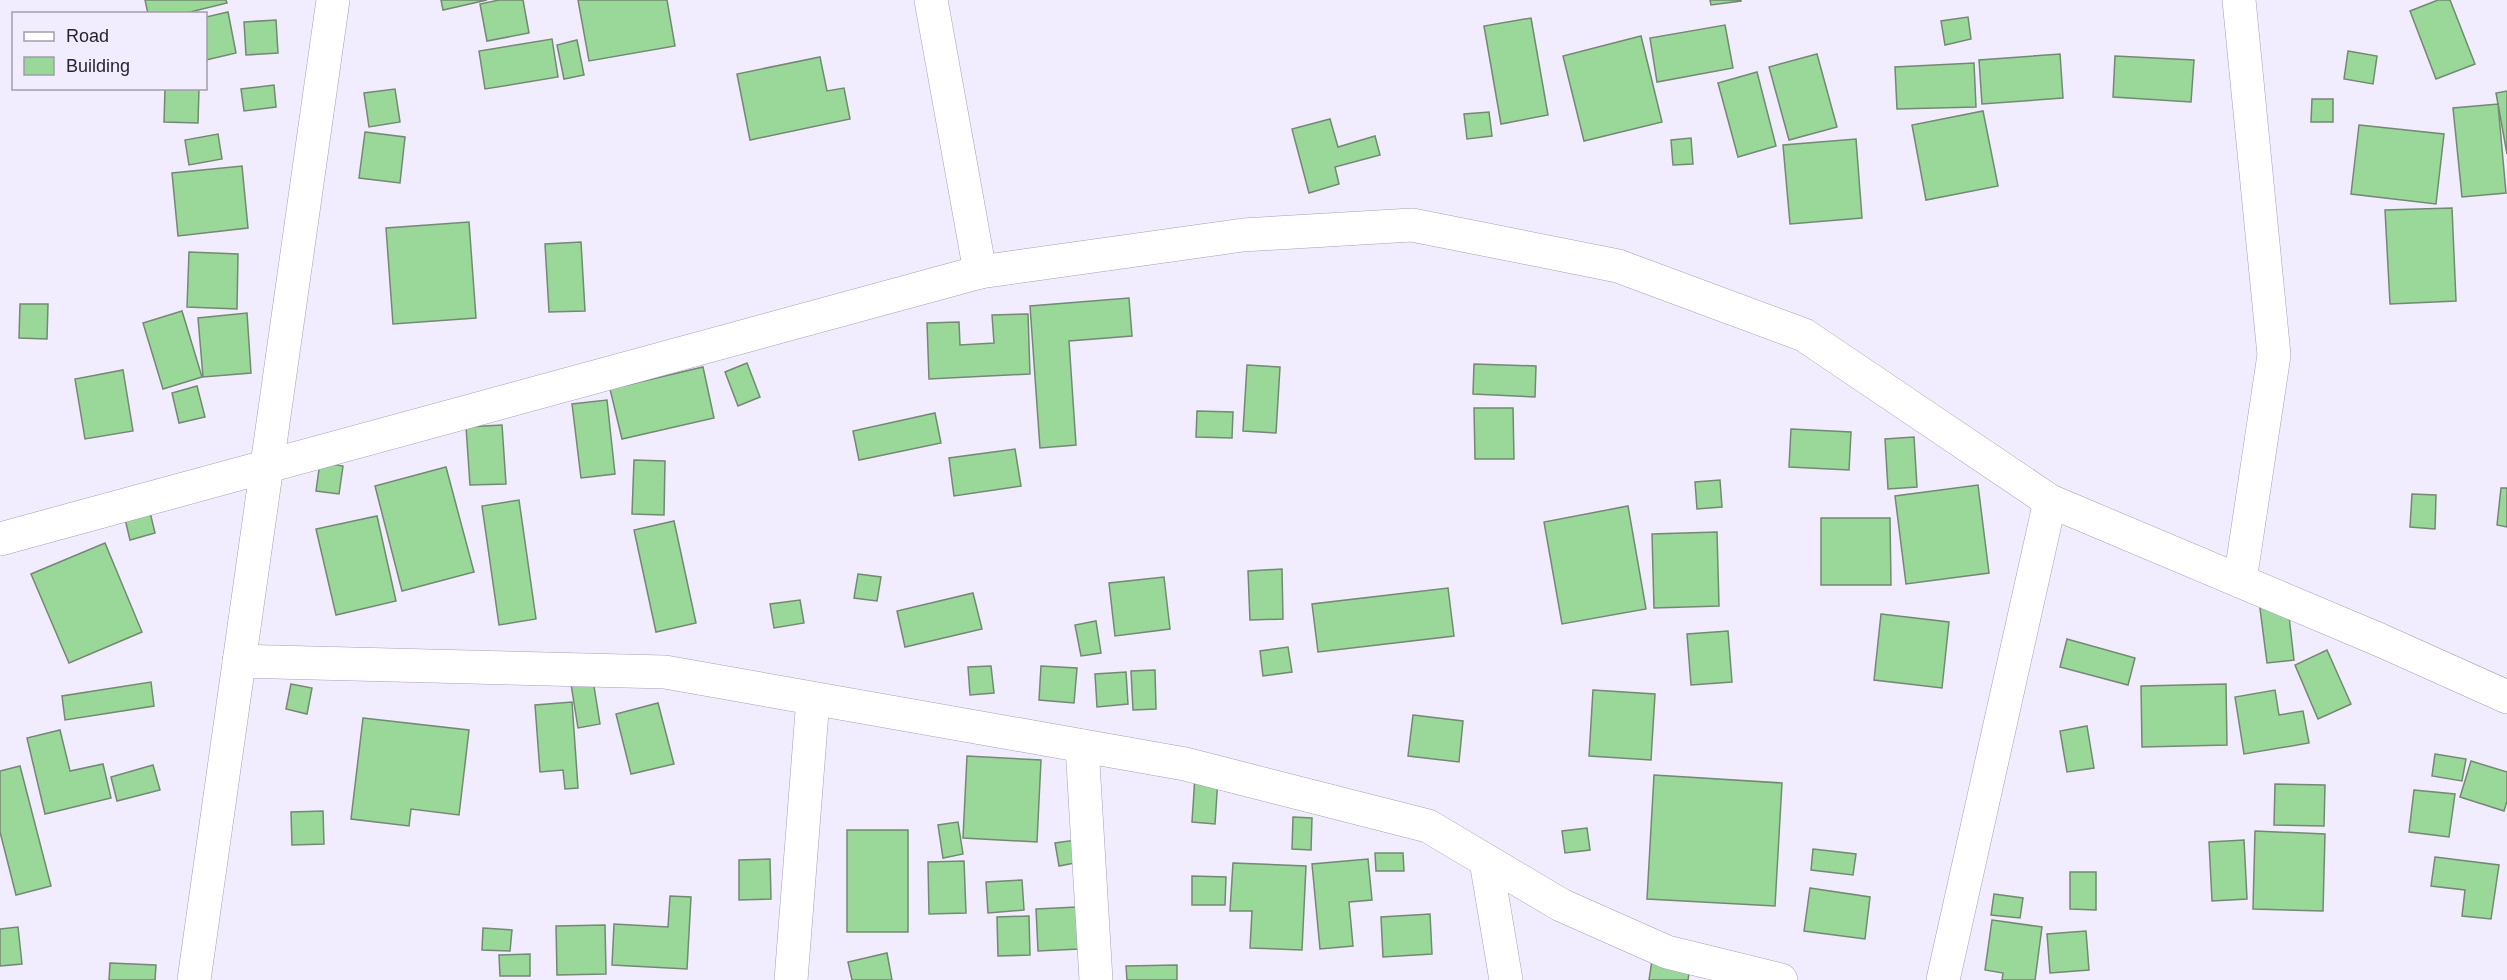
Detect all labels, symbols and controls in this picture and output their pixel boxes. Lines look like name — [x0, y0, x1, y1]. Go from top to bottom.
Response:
legend — [12, 12, 207, 90]
text: Road — [66, 26, 109, 46]
text: Building — [66, 56, 130, 76]

